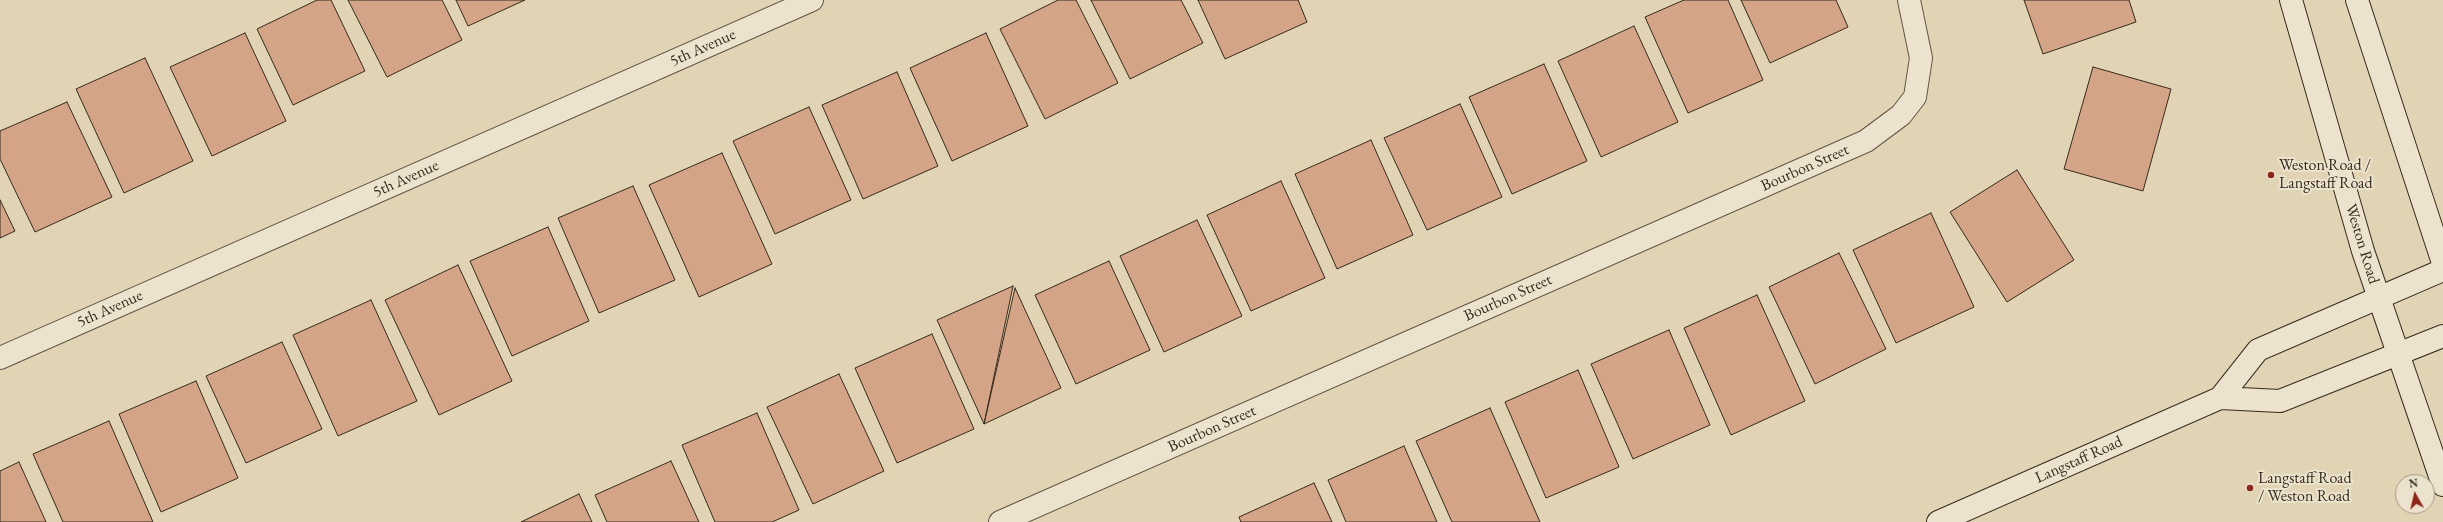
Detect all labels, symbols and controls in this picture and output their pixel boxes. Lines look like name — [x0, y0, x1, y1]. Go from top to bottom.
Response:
street label: 5th Avenue — [667, 25, 739, 71]
street label: Bourbon Street — [1758, 140, 1852, 196]
street label: 5th Avenue — [370, 156, 442, 202]
place label: Weston Road / Langstaff Road — [2279, 156, 2373, 194]
marker: Weston Road / Langstaff Road — [2266, 170, 2276, 180]
street label: Weston Road — [2341, 202, 2383, 286]
street label: Bourbon Street — [1461, 270, 1555, 326]
street label: 5th Avenue — [74, 286, 146, 332]
street label: Bourbon Street — [1165, 401, 1259, 457]
street label: Langstaff Road — [2032, 432, 2126, 488]
place label: Langstaff Road / Weston Road — [2258, 469, 2352, 507]
north arrow — [2395, 474, 2435, 514]
text: N — [2408, 476, 2419, 491]
marker: Langstaff Road / Weston Road — [2245, 483, 2255, 493]

